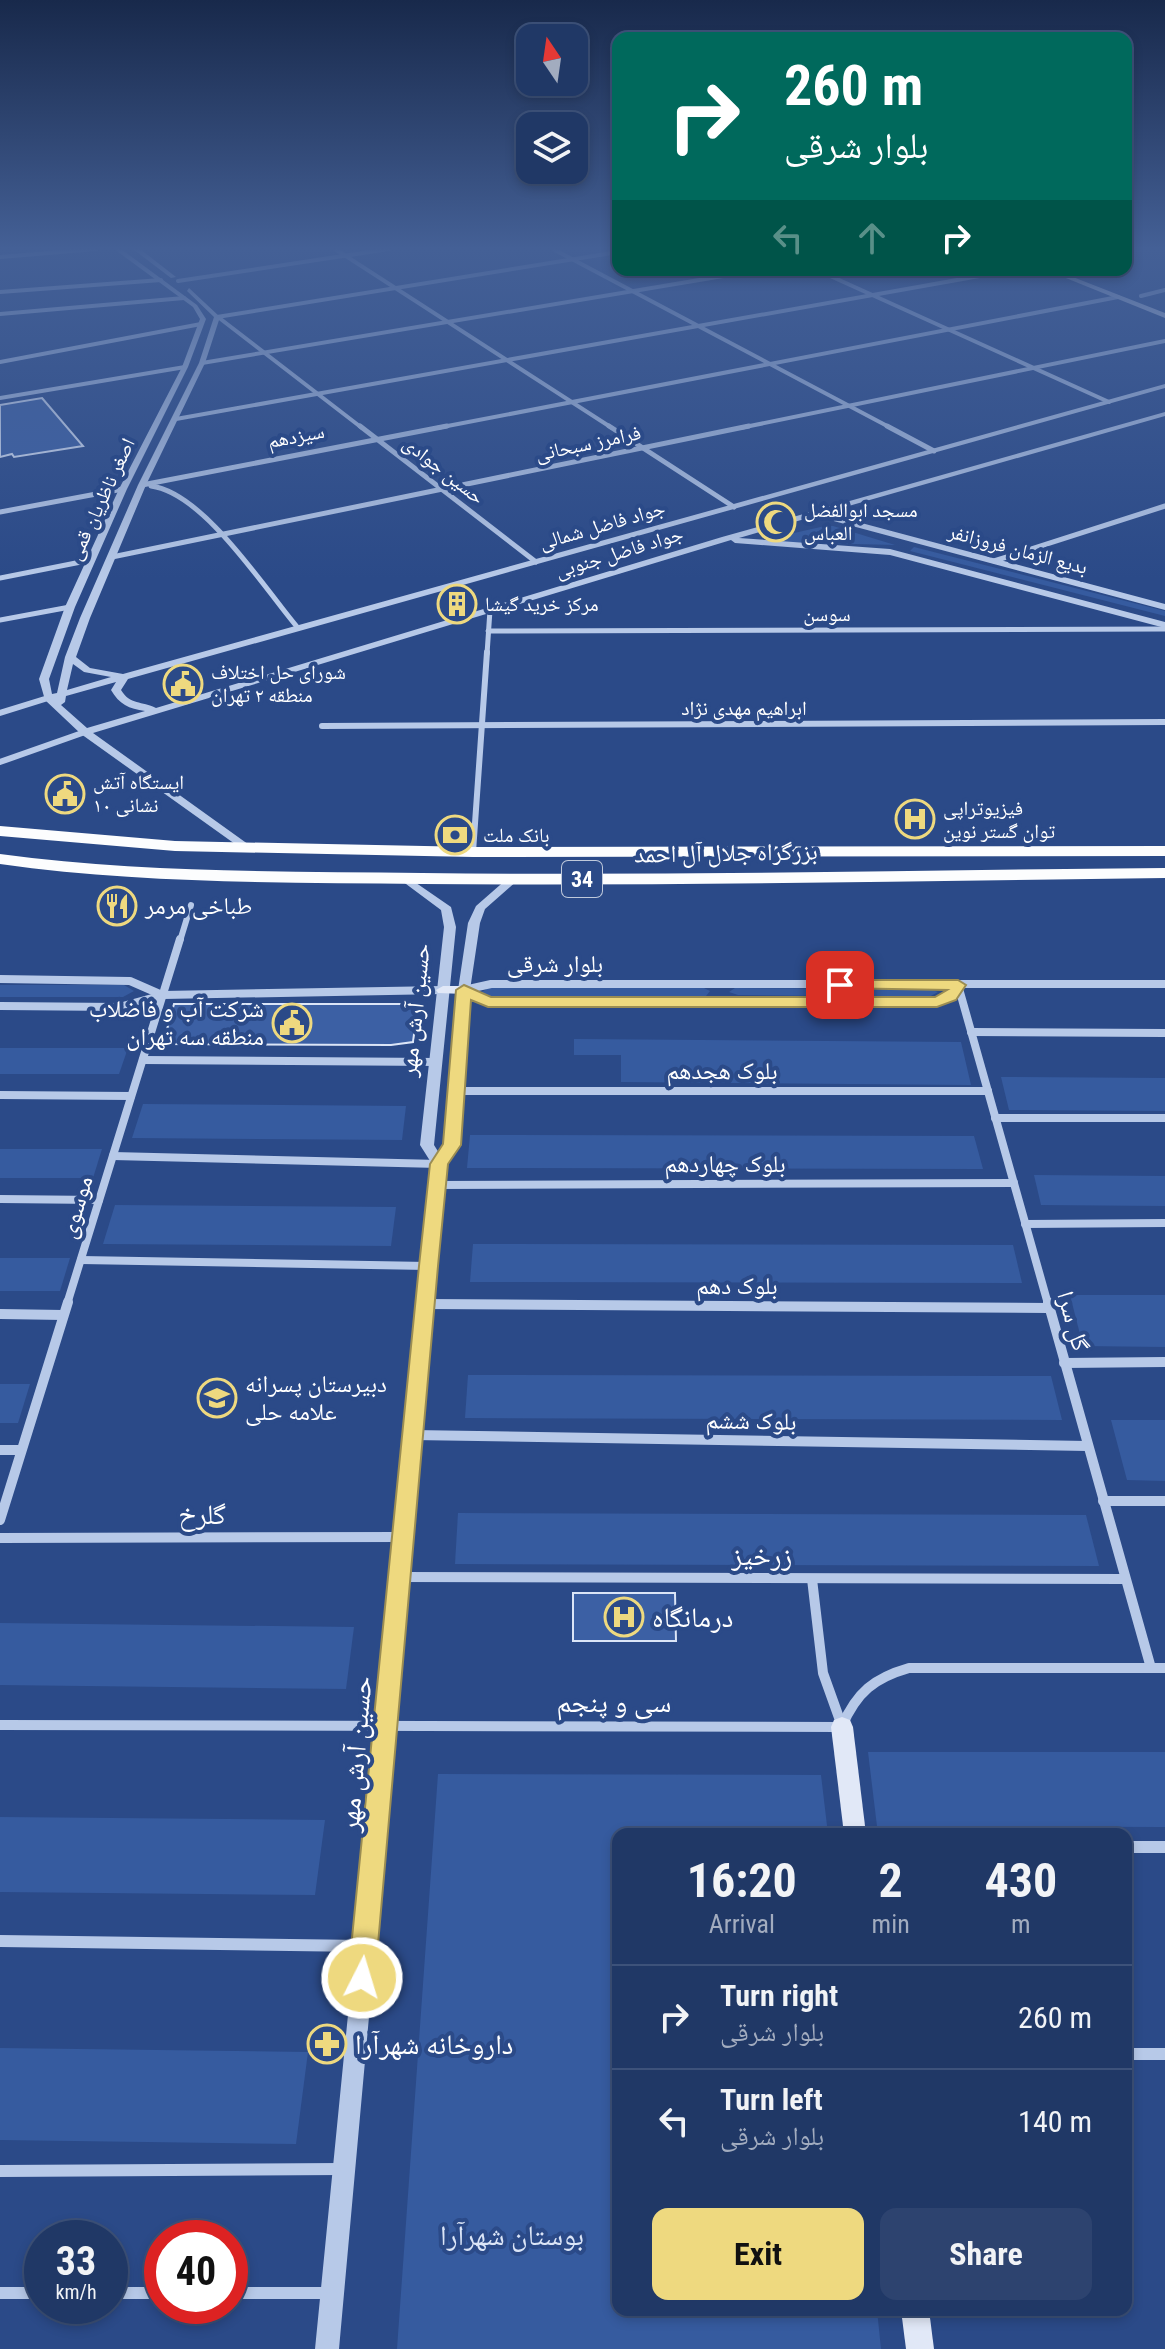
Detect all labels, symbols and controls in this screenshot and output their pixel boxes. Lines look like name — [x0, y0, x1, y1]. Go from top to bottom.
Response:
north arrow — [516, 24, 588, 96]
map controls — [516, 24, 588, 184]
text: 260 m — [784, 53, 923, 119]
icon: right — [652, 64, 756, 168]
button: layers — [516, 112, 588, 184]
text: بلوار شرقی — [784, 125, 928, 167]
icon: left — [766, 216, 810, 260]
icon: ahead — [850, 216, 894, 260]
icon: right — [934, 216, 978, 260]
street label: سیزدهم — [266, 419, 327, 455]
street label: فرامرز سبحانی — [533, 420, 643, 466]
street label: حسین جوادی — [398, 431, 490, 509]
street label: اصغر ناظریان قمی — [62, 434, 140, 564]
street label: جواد فاضل شمالی — [536, 496, 668, 554]
place label: مسجد ابوالفضل العباس — [804, 498, 918, 545]
mosque icon: مسجد ابوالفضل العباس — [755, 501, 797, 543]
street label: بدیع‌ الزمان فروزانفر — [945, 519, 1090, 580]
street label: جواد فاضل جنوبی — [552, 521, 686, 583]
building icon: مرکز خرید گیشا — [436, 583, 478, 625]
place label: مرکز خرید گیشا — [485, 592, 599, 616]
street label: سوسن — [803, 602, 851, 626]
place label: شورای حل اختلاف منطقه ۲ تهران — [211, 660, 346, 707]
public building icon: شورای حل اختلاف منطقه ۲ تهران — [162, 663, 204, 705]
street label: ابراهیم مهدی نژاد — [681, 696, 807, 722]
place label: ایستگاه آتش نشانی ۱۰ — [93, 770, 184, 817]
public building icon: ایستگاه آتش نشانی ۱۰ — [44, 773, 86, 815]
place label: فیزیوتراپی توان گستر نوین — [943, 796, 1055, 843]
hospital icon: فیزیوتراپی توان گستر نوین — [894, 798, 936, 840]
bank icon: بانک ملت — [434, 814, 476, 856]
place label: بانک ملت — [483, 823, 550, 847]
street label: بزرگراه جلال آل احمد — [634, 837, 818, 869]
road number: 34 — [562, 861, 602, 897]
restaurant icon: طباخی مرمر — [96, 885, 138, 927]
place label: طباخی مرمر — [144, 892, 252, 920]
street label: حسین آرش مهر — [394, 942, 436, 1079]
street label: بلوار شرقی — [507, 950, 603, 978]
pin — [806, 951, 874, 1019]
icon: arrive — [818, 963, 862, 1007]
place label: شرکت آب و فاضلاب منطقه سه تهران — [89, 995, 264, 1051]
public building icon: شرکت آب و فاضلاب منطقه سه تهران — [271, 1002, 313, 1044]
street label: بلوک هجدهم — [667, 1057, 777, 1087]
street label: بلوک چهاردهم — [664, 1150, 786, 1180]
street label: موسوی — [53, 1172, 99, 1242]
street label: بلوک دهم — [696, 1272, 778, 1302]
street label: گل سرا — [1051, 1288, 1095, 1354]
place label: دبیرستان پسرانه علامه حلی — [245, 1370, 387, 1426]
school or university icon: دبیرستان پسرانه علامه حلی — [196, 1377, 238, 1419]
street label: بلوک ششم — [705, 1406, 797, 1438]
street label: گلرخ — [178, 1498, 226, 1532]
street label: زرخیز — [731, 1539, 792, 1572]
hospital icon: درمانگاه — [603, 1596, 645, 1638]
place label: درمانگاه — [652, 1601, 733, 1634]
street label: حسین آرش مهر — [332, 1675, 380, 1834]
street label: سی و پنجم — [557, 1686, 671, 1721]
text: 16:20 — [687, 1852, 797, 1909]
text: 2 — [879, 1852, 903, 1909]
text: 430 — [984, 1852, 1057, 1909]
text: Arrival — [709, 1909, 775, 1939]
text: min — [872, 1909, 910, 1939]
text: m — [1011, 1909, 1031, 1939]
position arrow — [320, 1936, 404, 2020]
text: Turn right — [720, 1978, 838, 2013]
icon: right — [652, 1995, 696, 2039]
text: 260 m — [1018, 2000, 1092, 2035]
text: بلوار شرقی — [720, 2017, 824, 2047]
pharmacy icon: داروخانه شهرآرا — [306, 2023, 348, 2065]
place label: داروخانه شهرآرا — [355, 2028, 513, 2061]
text: Turn left — [720, 2082, 823, 2117]
icon: left — [652, 2099, 696, 2143]
text: 140 m — [1018, 2104, 1092, 2139]
text: بلوار شرقی — [720, 2121, 824, 2151]
button: Exit — [652, 2208, 864, 2300]
button: Share — [880, 2208, 1092, 2300]
park label: بوستان شهرآرا — [440, 2219, 584, 2252]
speed limit sign: 40 — [144, 2220, 248, 2324]
text: 33 — [56, 2238, 96, 2285]
text: km/h — [55, 2280, 97, 2304]

